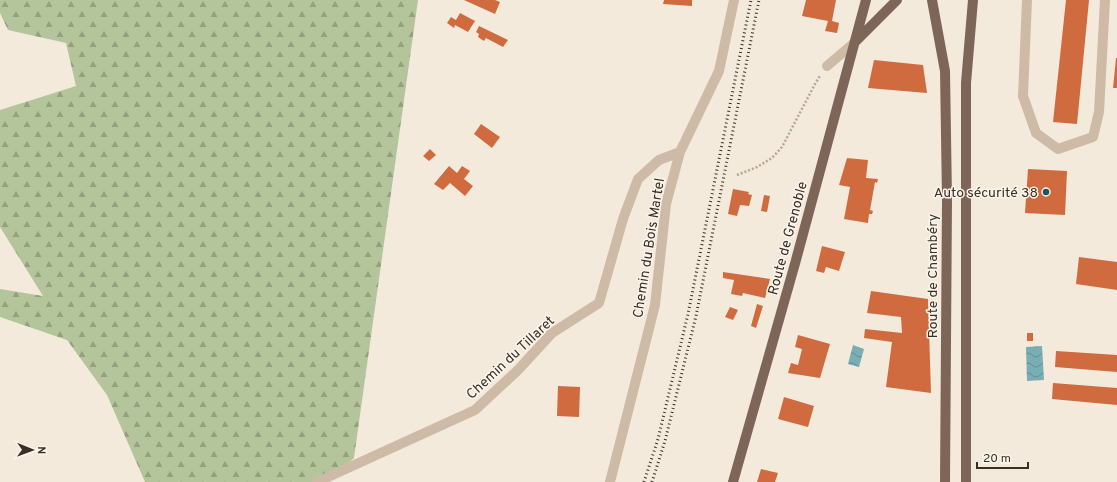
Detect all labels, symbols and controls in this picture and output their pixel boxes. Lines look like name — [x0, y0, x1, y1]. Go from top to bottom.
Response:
street label: Chemin du Bois Martel — [630, 177, 669, 319]
street label: Route de Grenoble — [765, 180, 812, 297]
place label: Auto sécurité 38 — [934, 185, 1038, 202]
marker: Auto sécurité 38 — [1041, 187, 1051, 197]
street label: Route de Chambéry — [925, 214, 942, 338]
street label: Chemin du Tillaret — [463, 313, 559, 403]
north arrow — [12, 430, 52, 470]
scale bar — [977, 444, 1028, 470]
text: N — [34, 446, 48, 454]
text: 20 m — [983, 451, 1011, 467]

